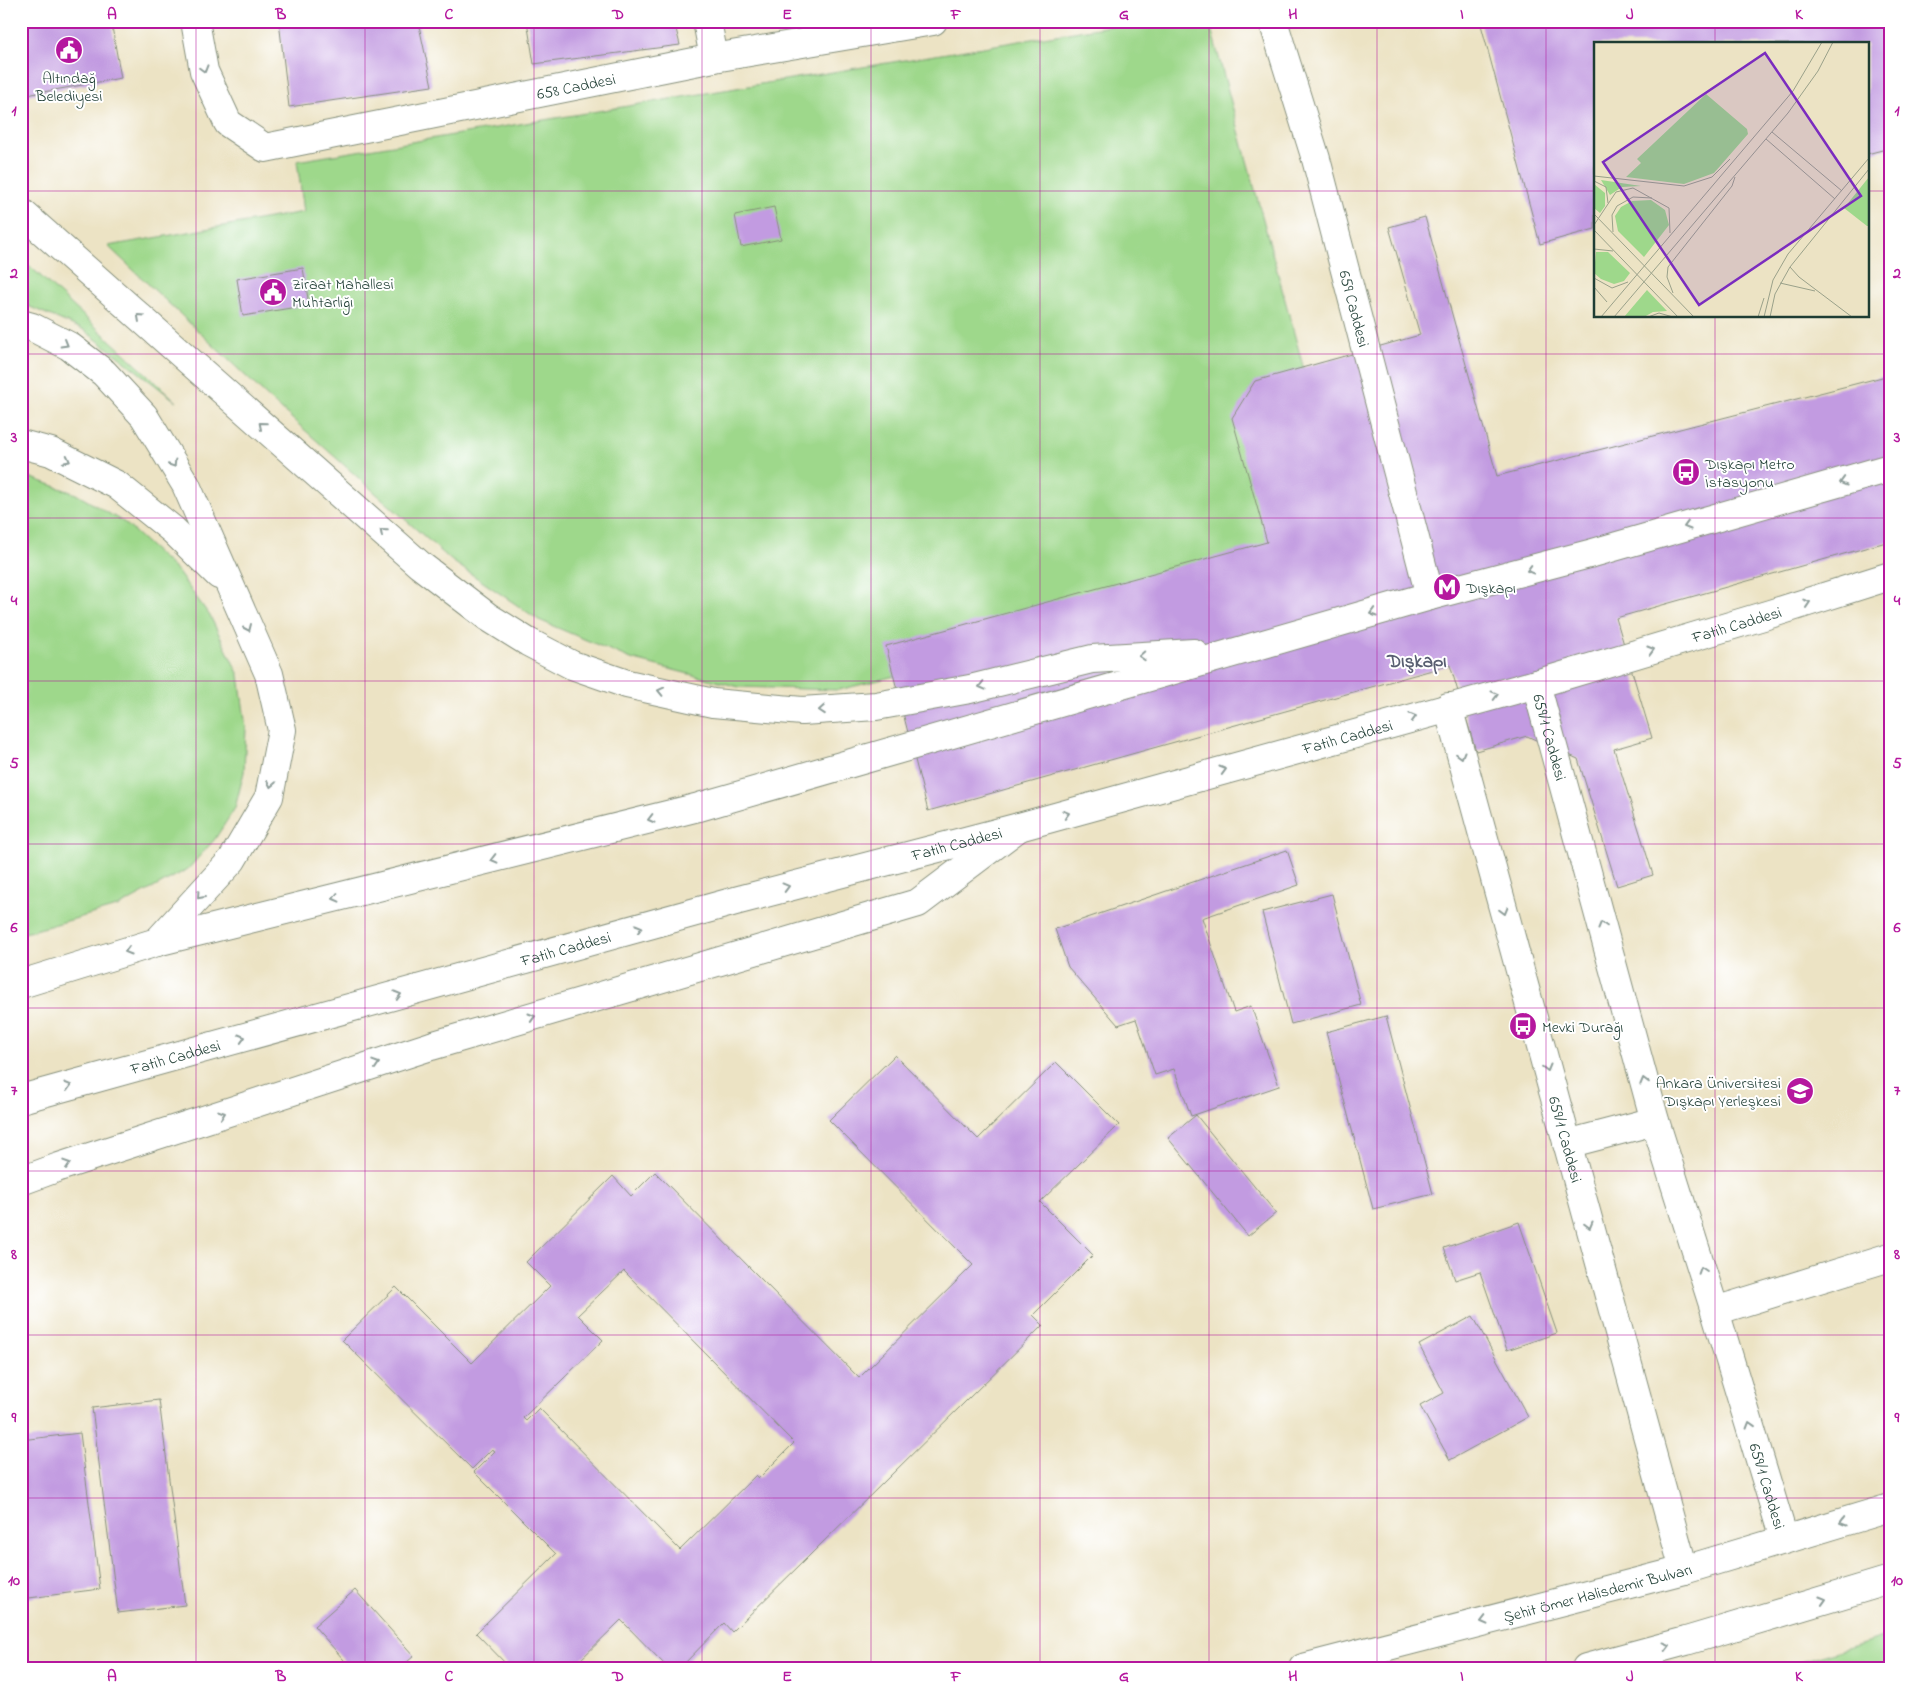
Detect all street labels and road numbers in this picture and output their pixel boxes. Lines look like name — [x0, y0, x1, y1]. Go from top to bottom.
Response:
street label: 658 Caddesi — [535, 68, 618, 107]
street label: 659 Caddesi — [1332, 268, 1375, 350]
street label: Fatih Caddesi — [1688, 601, 1785, 651]
street label: 659/1 Caddesi — [1525, 692, 1572, 784]
street label: Fatih Caddesi — [1299, 714, 1396, 762]
street label: Fatih Caddesi — [908, 822, 1005, 869]
street label: Fatih Caddesi — [517, 926, 614, 974]
street label: Fatih Caddesi — [127, 1034, 224, 1082]
street label: 659/1 Caddesi — [1541, 1094, 1588, 1186]
street label: 659/1 Caddesi — [1742, 1441, 1790, 1533]
street label: Şehit Ömer Halisdemir Bulvarı — [1501, 1558, 1695, 1630]

